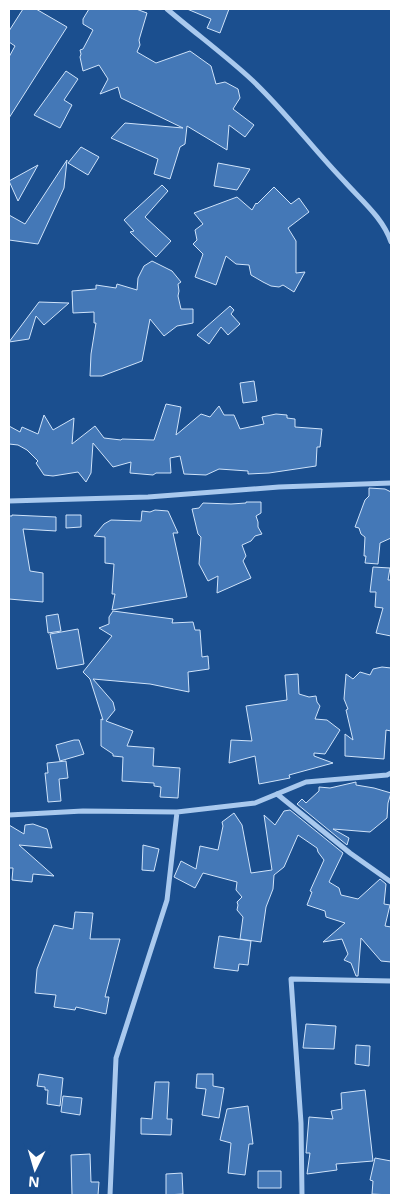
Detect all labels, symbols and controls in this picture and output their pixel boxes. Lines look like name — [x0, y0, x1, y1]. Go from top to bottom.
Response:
north arrow — [10, 1144, 60, 1194]
text: N — [27, 1172, 40, 1192]

